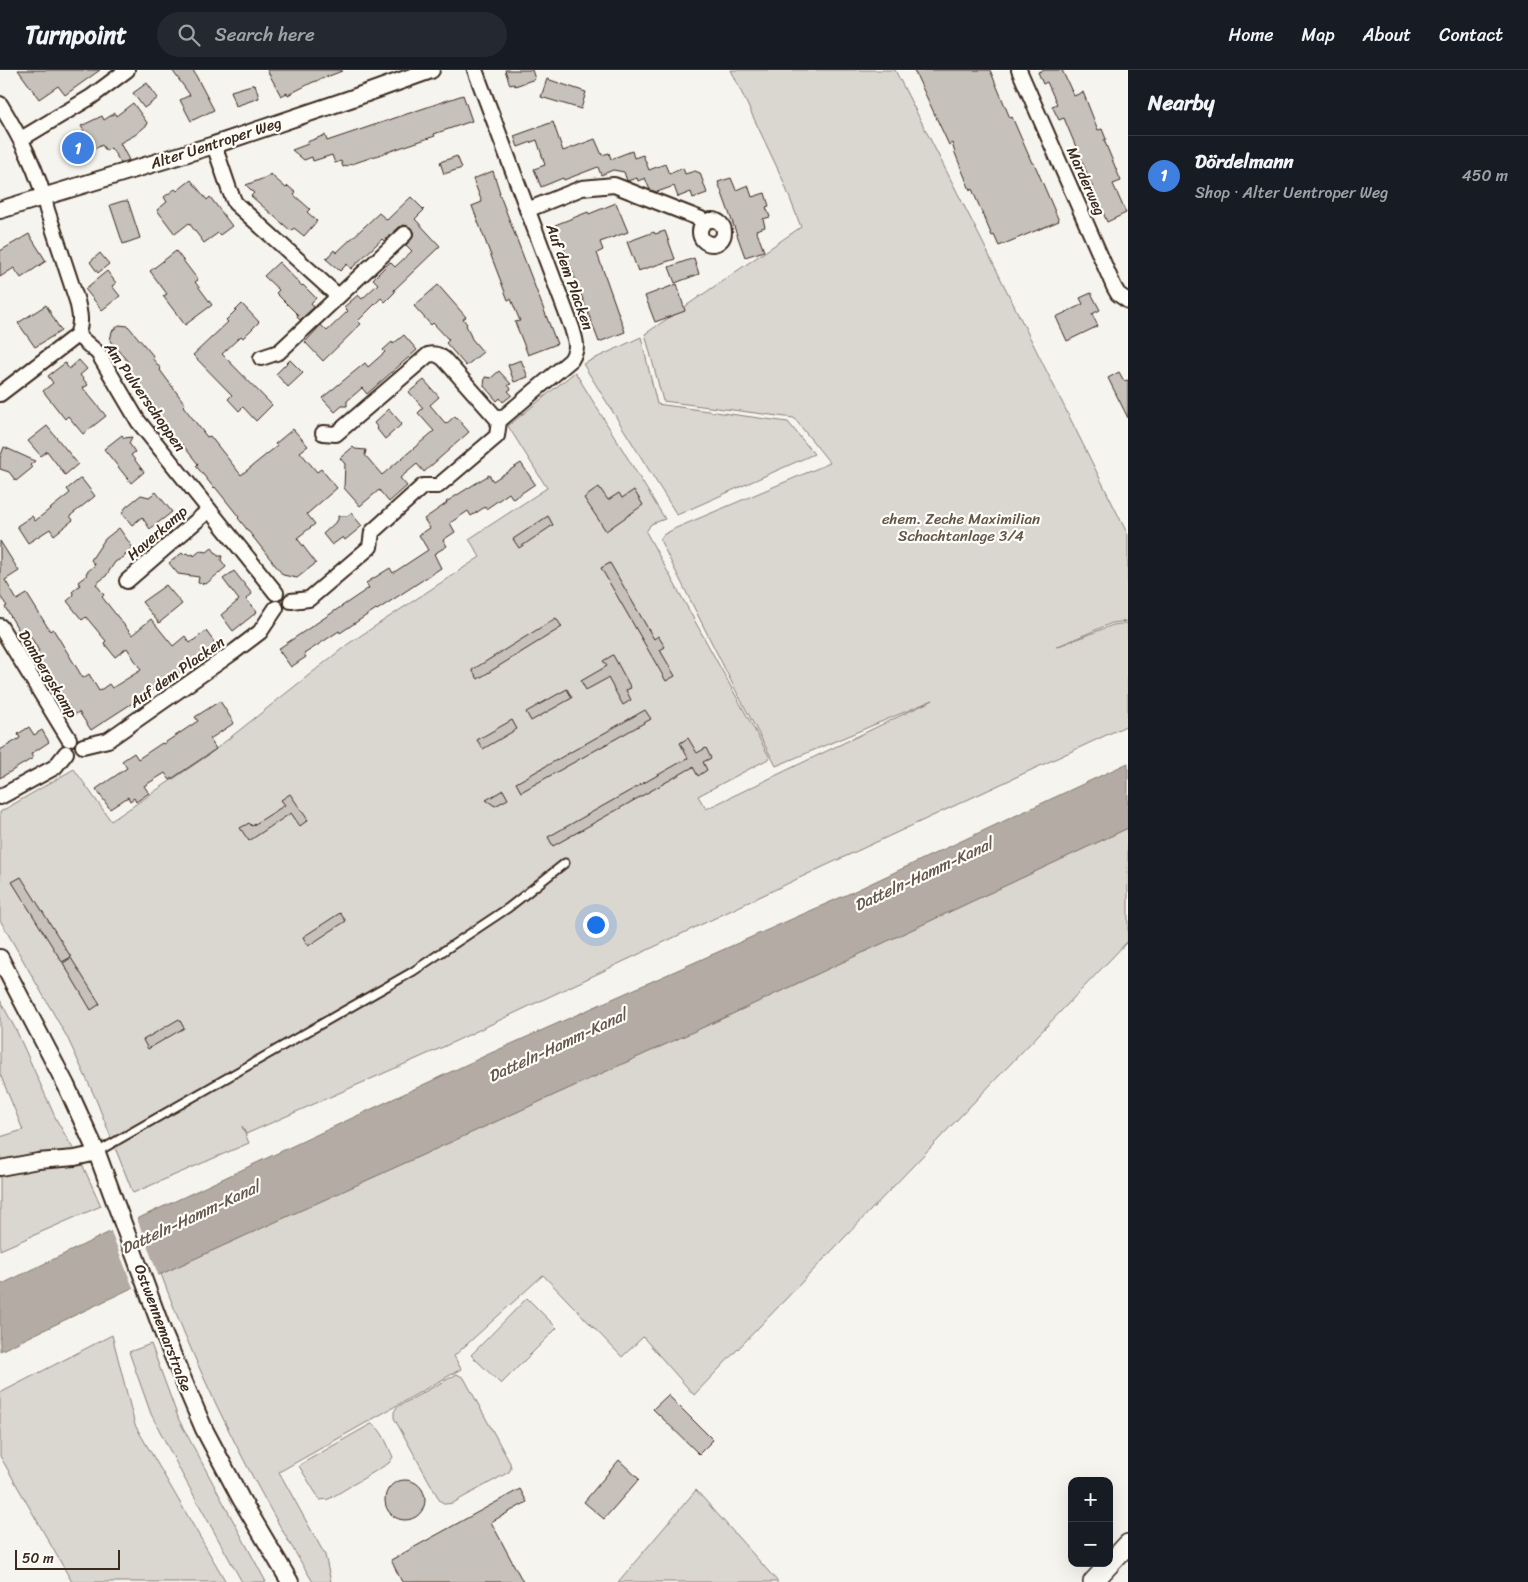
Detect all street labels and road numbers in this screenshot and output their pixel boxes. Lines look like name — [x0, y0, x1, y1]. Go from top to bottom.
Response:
street label: Alter Uentroper Weg — [146, 110, 285, 177]
street label: Marderweg — [1059, 142, 1113, 220]
street label: Auf dem Placken — [538, 219, 601, 334]
street label: Am Pulverschoppen — [97, 336, 193, 457]
street label: Haverkamp — [121, 499, 193, 567]
street label: Dambergskamp — [11, 625, 85, 723]
street label: Auf dem Placken — [123, 629, 230, 715]
street label: Ostwennemarstraße — [127, 1260, 199, 1396]

